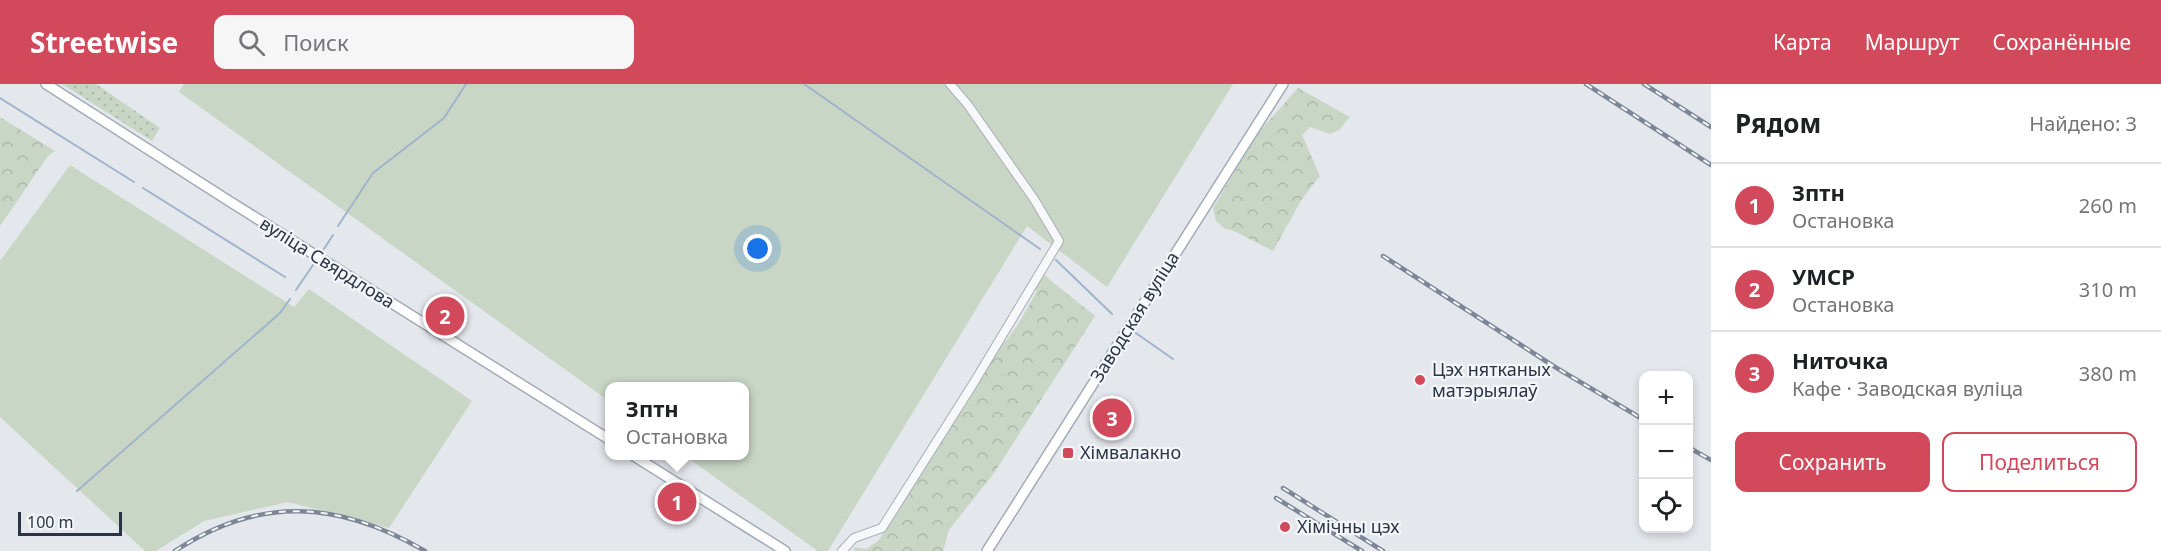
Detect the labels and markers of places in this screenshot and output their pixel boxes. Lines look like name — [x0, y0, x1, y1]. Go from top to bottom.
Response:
pin: 2 — [426, 294, 464, 338]
place label: Цэх нятканых матэрыялаў — [1432, 357, 1551, 402]
marker: Цэх нятканых матэрыялаў — [1413, 373, 1427, 387]
pin: 3 — [1092, 396, 1132, 440]
place label: Хімвалакно — [1080, 440, 1181, 464]
marker: Хімвалакно — [1061, 446, 1075, 460]
pin: 1 — [658, 480, 696, 524]
place label: Хімічны цэх — [1297, 514, 1400, 538]
marker: Хімічны цэх — [1278, 520, 1292, 534]

